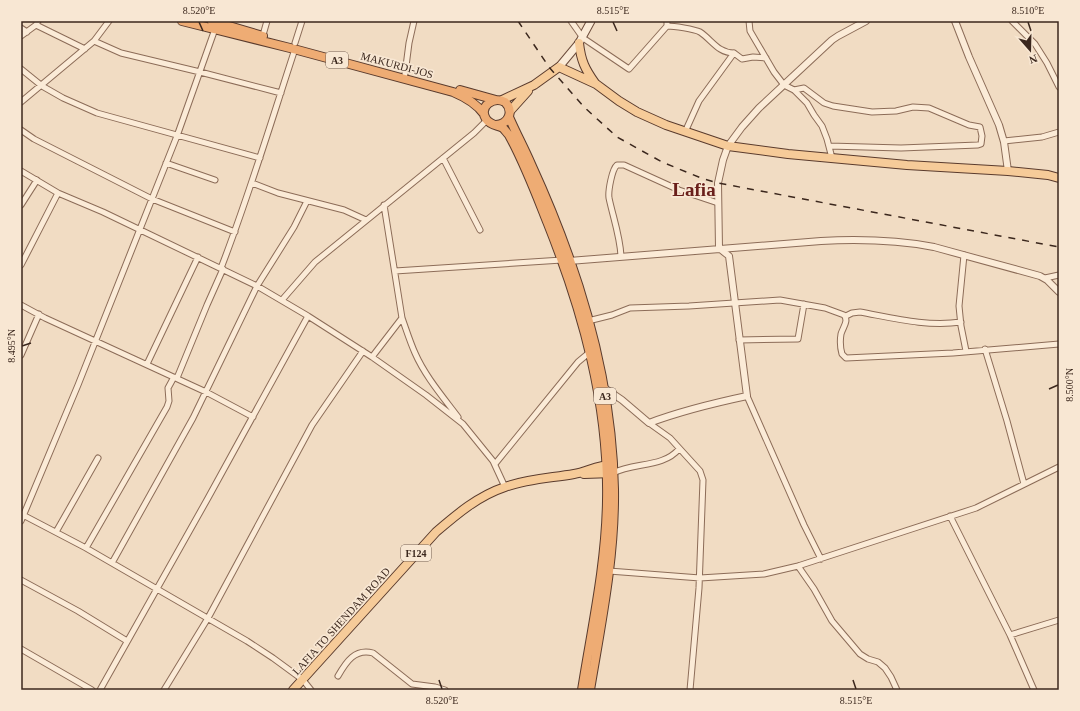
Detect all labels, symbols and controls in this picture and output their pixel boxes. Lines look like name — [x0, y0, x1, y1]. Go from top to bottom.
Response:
text: 8.520°E — [183, 5, 215, 16]
text: 8.515°E — [597, 5, 629, 16]
text: 8.510°E — [1012, 5, 1044, 16]
north arrow — [1010, 30, 1050, 70]
street label: MAKURDI-JOS — [359, 50, 435, 80]
road number: A3 — [326, 52, 348, 68]
text: N — [1028, 52, 1039, 66]
district label: Lafia — [672, 179, 716, 200]
text: 8.495°N — [6, 329, 17, 363]
text: 8.500°N — [1064, 368, 1075, 402]
road number: A3 — [594, 388, 616, 404]
road number: F124 — [401, 545, 431, 561]
street label: LAFIA TO SHENDAM ROAD — [290, 565, 392, 677]
text: 8.520°E — [426, 695, 458, 706]
text: 8.515°E — [840, 695, 872, 706]

